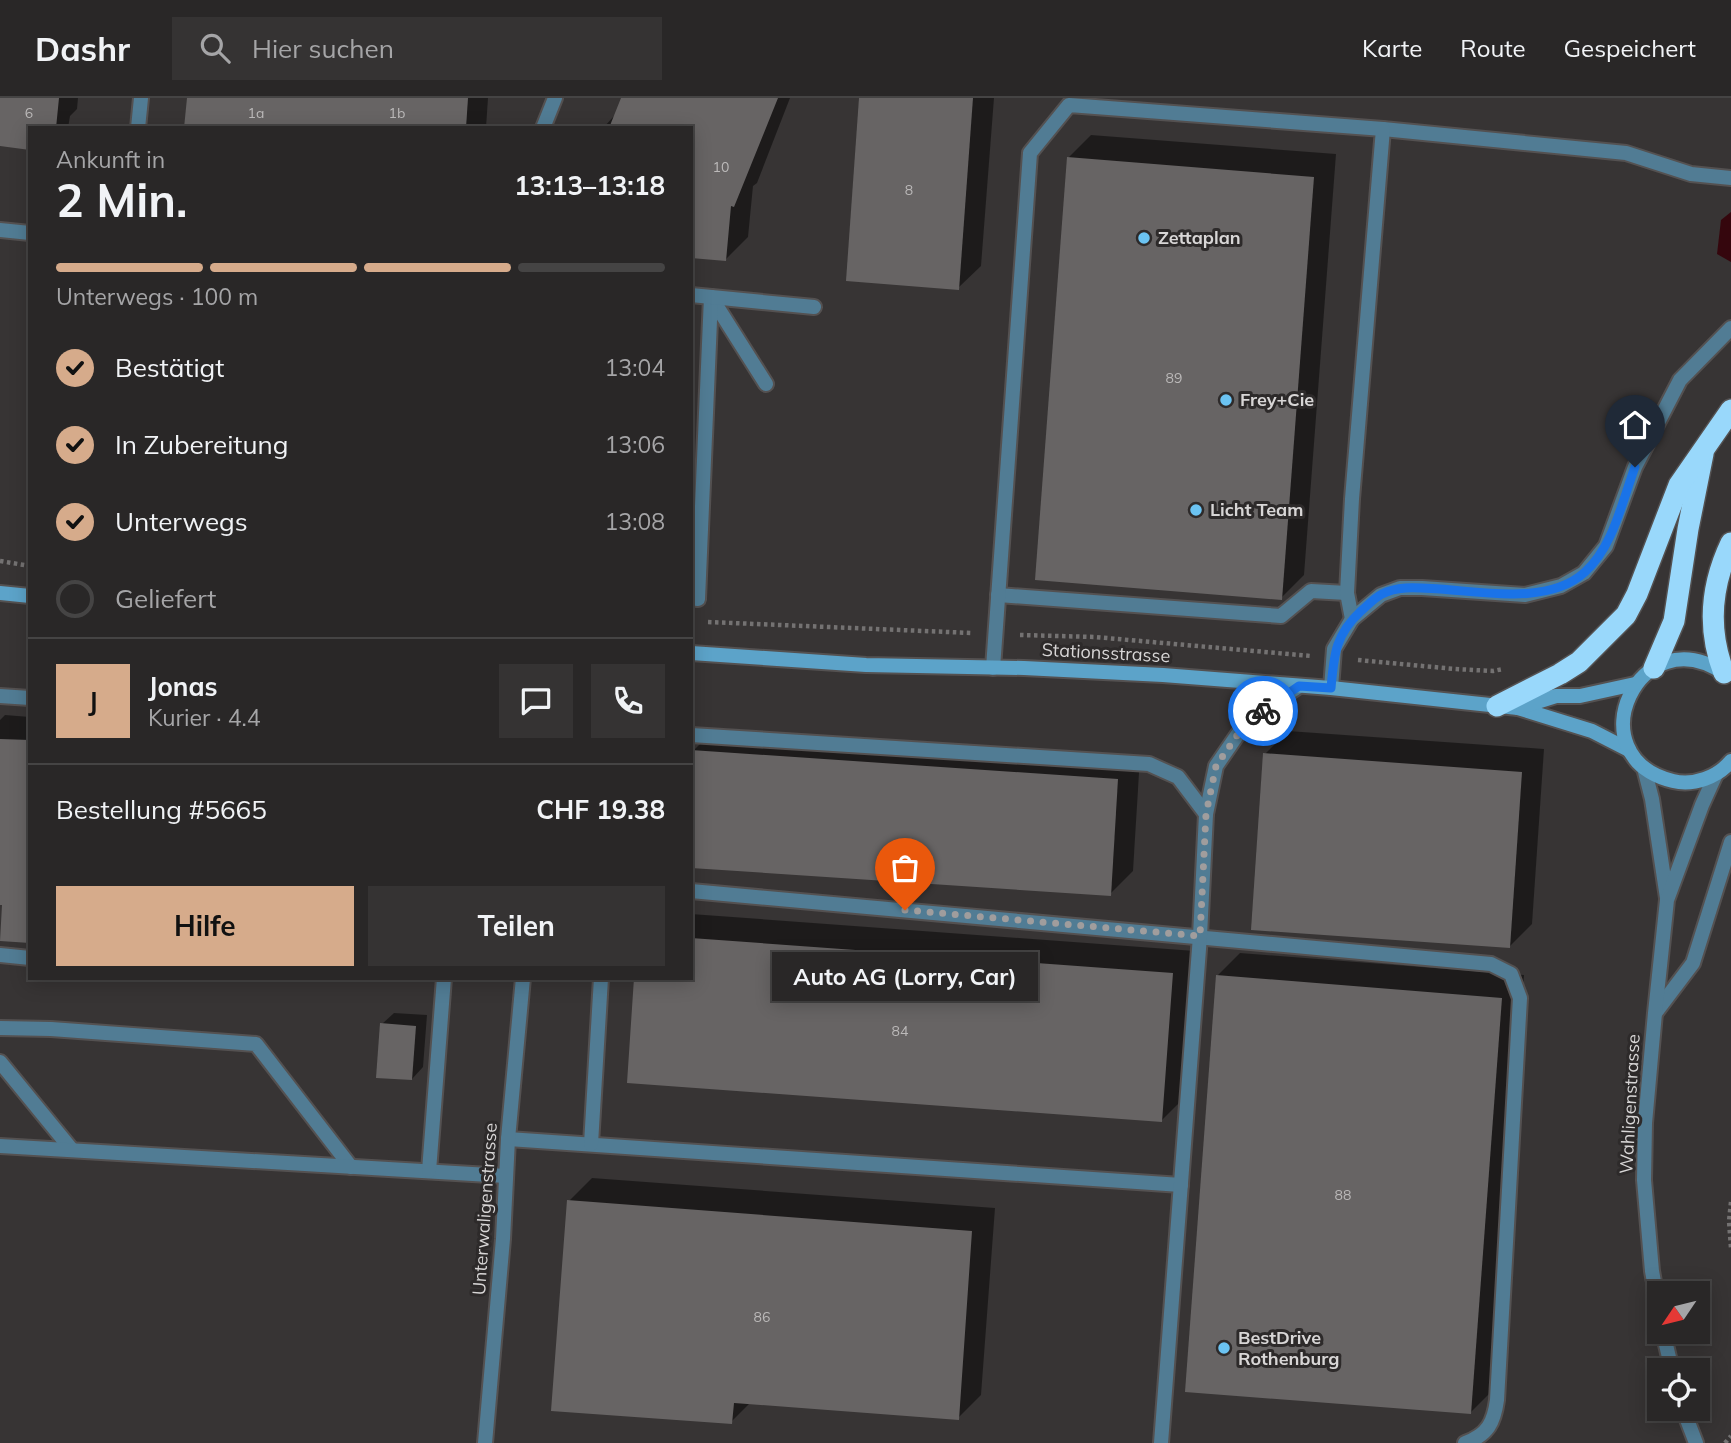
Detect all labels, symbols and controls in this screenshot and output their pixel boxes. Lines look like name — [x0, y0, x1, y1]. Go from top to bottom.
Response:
search box — [172, 17, 662, 80]
text: Dashr — [35, 28, 130, 69]
icon: search — [196, 29, 234, 67]
text: Hier suchen — [252, 32, 394, 65]
text: Karte — [1362, 33, 1422, 63]
text: Route — [1460, 33, 1526, 63]
text: Gespeichert — [1564, 33, 1696, 63]
house number: 6 — [25, 104, 33, 122]
house number: 1a — [248, 104, 264, 122]
house number: 1b — [389, 104, 405, 122]
text: Ankunft in — [56, 145, 165, 174]
house number: 10 — [713, 158, 729, 176]
text: 13:13–13:18 — [514, 169, 665, 202]
text: 2 Min. — [56, 171, 187, 229]
house number: 8 — [905, 181, 913, 199]
place label: Zettaplan — [1158, 226, 1241, 249]
marker: Zettaplan — [1136, 230, 1152, 246]
text: Unterwegs · 100 m — [56, 282, 258, 311]
icon: check — [56, 349, 94, 387]
text: Bestätigt — [115, 351, 224, 384]
text: 13:04 — [605, 353, 665, 382]
house number: 89 — [1166, 369, 1182, 387]
place label: Frey+Cie — [1240, 388, 1314, 411]
marker: Frey+Cie — [1218, 392, 1234, 408]
pin — [1605, 395, 1665, 467]
icon: home — [1616, 406, 1654, 444]
icon: check — [56, 426, 94, 464]
text: In Zubereitung — [115, 428, 288, 461]
text: 13:06 — [605, 430, 665, 459]
place label: Licht Team — [1210, 498, 1303, 521]
marker: Licht Team — [1188, 502, 1204, 518]
icon: check — [56, 503, 94, 541]
text: Unterwegs — [115, 505, 248, 538]
text: 13:08 — [605, 507, 665, 536]
text: Geliefert — [115, 582, 216, 615]
street label: Stationsstrasse — [1041, 638, 1171, 667]
button: chat — [499, 664, 573, 738]
button: phone — [591, 664, 665, 738]
text: Jonas — [148, 670, 218, 703]
courier — [1228, 676, 1298, 746]
text: J — [88, 685, 98, 718]
icon: bike — [1244, 692, 1282, 730]
text: Kurier · 4.4 — [148, 703, 260, 732]
text: Bestellung #5665 — [56, 793, 267, 826]
text: CHF 19.38 — [536, 793, 665, 826]
pin — [875, 838, 935, 910]
icon: bag — [886, 849, 924, 887]
button: Hilfe — [56, 886, 354, 966]
button: Teilen — [368, 886, 665, 966]
callout: Auto AG (Lorry, Car) — [772, 952, 1038, 1001]
text: Auto AG (Lorry, Car) — [793, 962, 1017, 991]
house number: 84 — [892, 1022, 909, 1040]
street label: Wahligenstrasse — [1614, 1033, 1645, 1175]
street label: Unterwaligenstrasse — [467, 1122, 502, 1296]
house number: 88 — [1335, 1186, 1351, 1204]
north arrow — [1647, 1281, 1710, 1344]
map controls — [1647, 1281, 1710, 1421]
house number: 86 — [754, 1308, 770, 1326]
place label: BestDrive Rothenburg — [1238, 1326, 1339, 1370]
marker: BestDrive Rothenburg — [1216, 1340, 1232, 1356]
button: locate — [1647, 1358, 1710, 1421]

